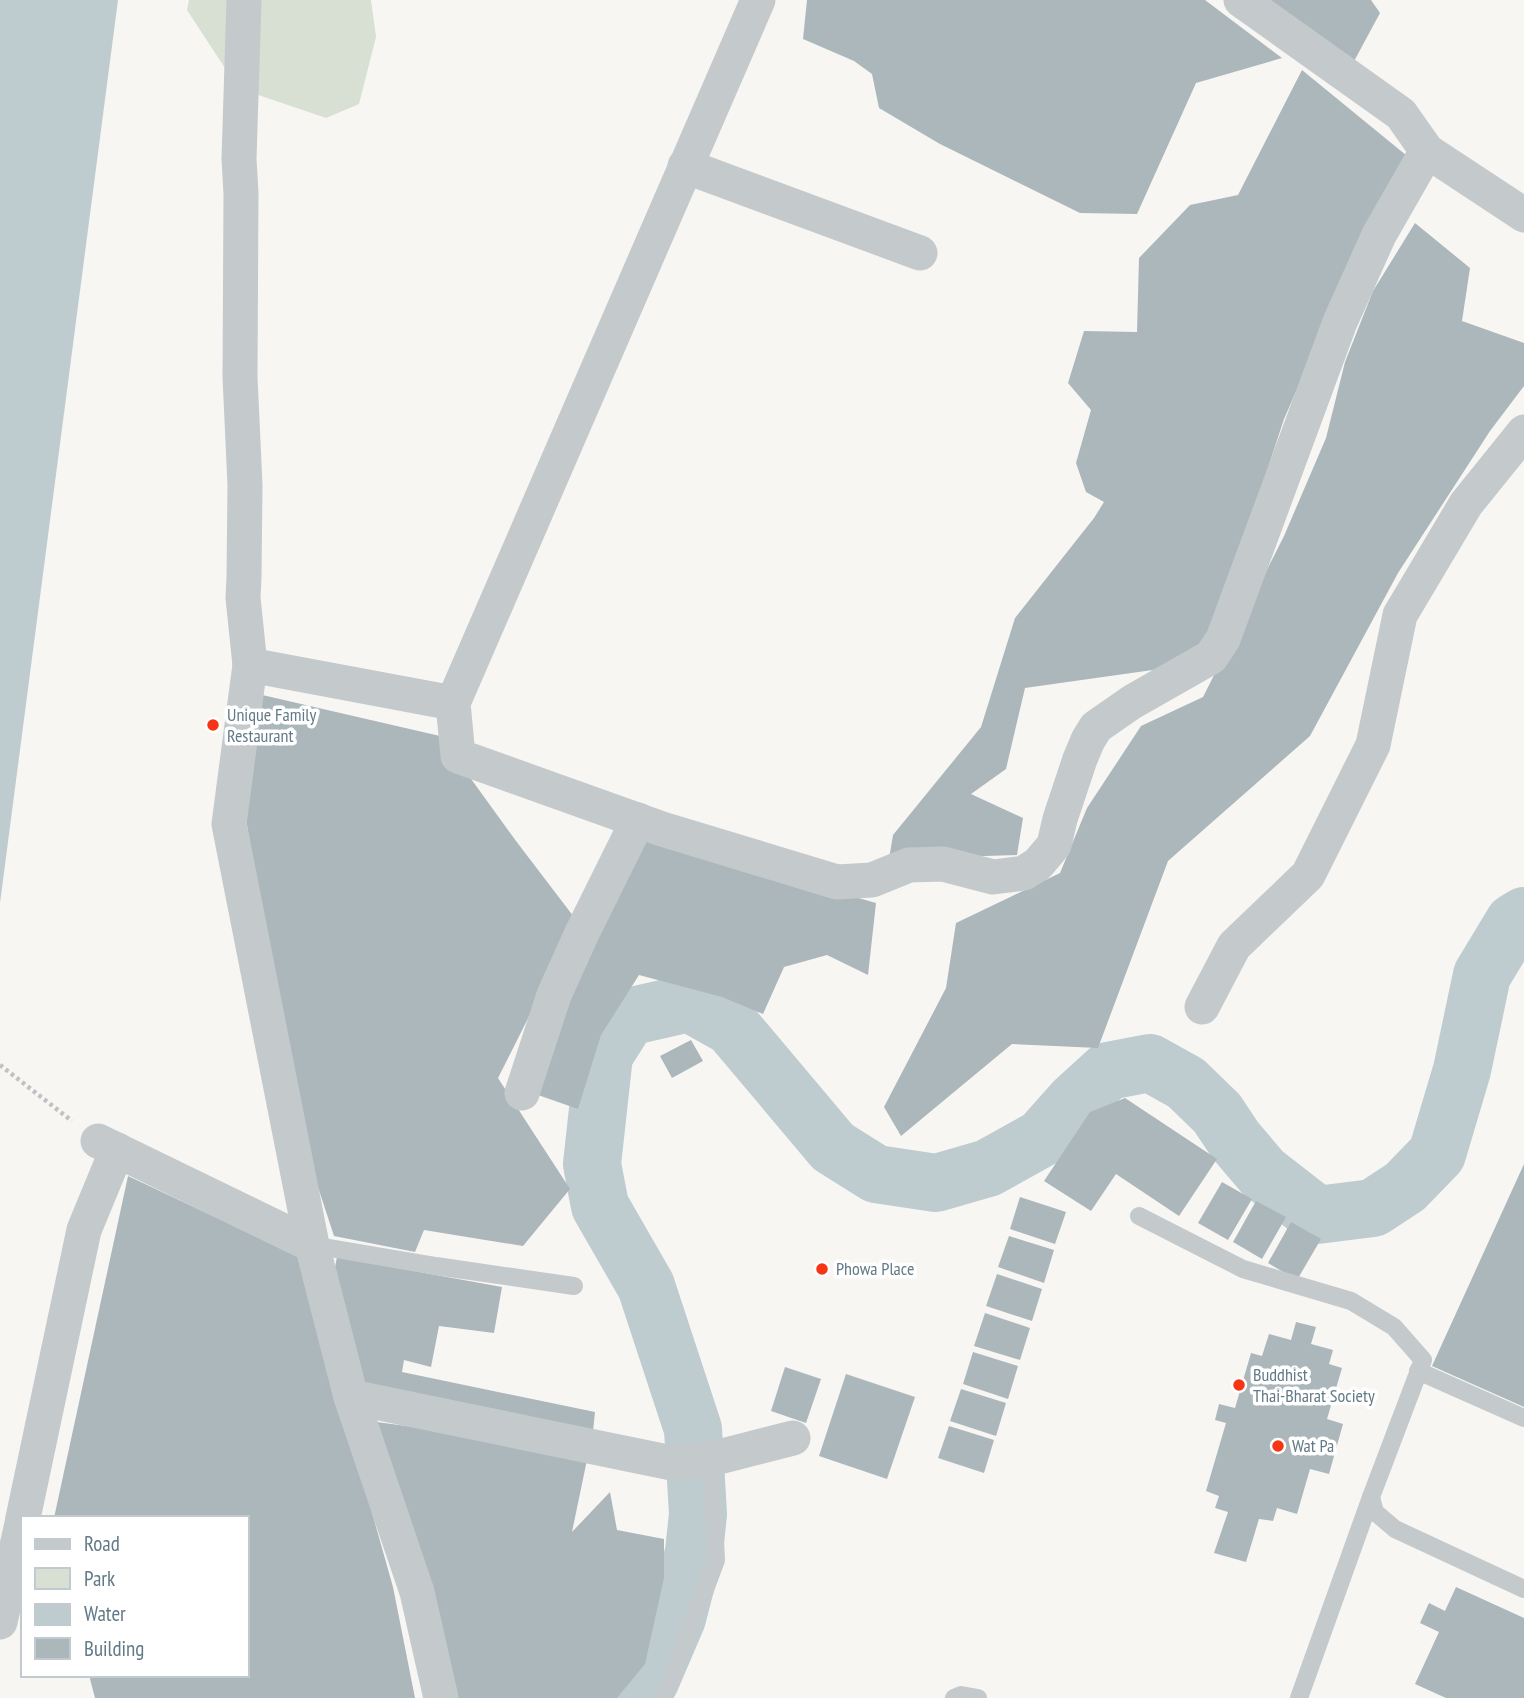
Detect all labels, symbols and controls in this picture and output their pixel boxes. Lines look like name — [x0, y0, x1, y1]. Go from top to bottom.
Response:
place label: Unique Family Restaurant — [227, 703, 316, 747]
marker: Unique Family Restaurant — [205, 717, 221, 733]
place label: Phowa Place — [836, 1257, 914, 1280]
marker: Phowa Place — [814, 1261, 830, 1277]
place label: Buddhist Thai-Bharat Society — [1253, 1363, 1375, 1407]
marker: Buddhist Thai-Bharat Society — [1231, 1377, 1247, 1393]
place label: Wat Pa — [1292, 1434, 1334, 1457]
marker: Wat Pa — [1270, 1438, 1286, 1454]
legend — [21, 1516, 248, 1677]
text: Road — [84, 1530, 120, 1557]
text: Park — [84, 1565, 115, 1592]
text: Water — [84, 1600, 126, 1627]
text: Building — [84, 1635, 144, 1662]

